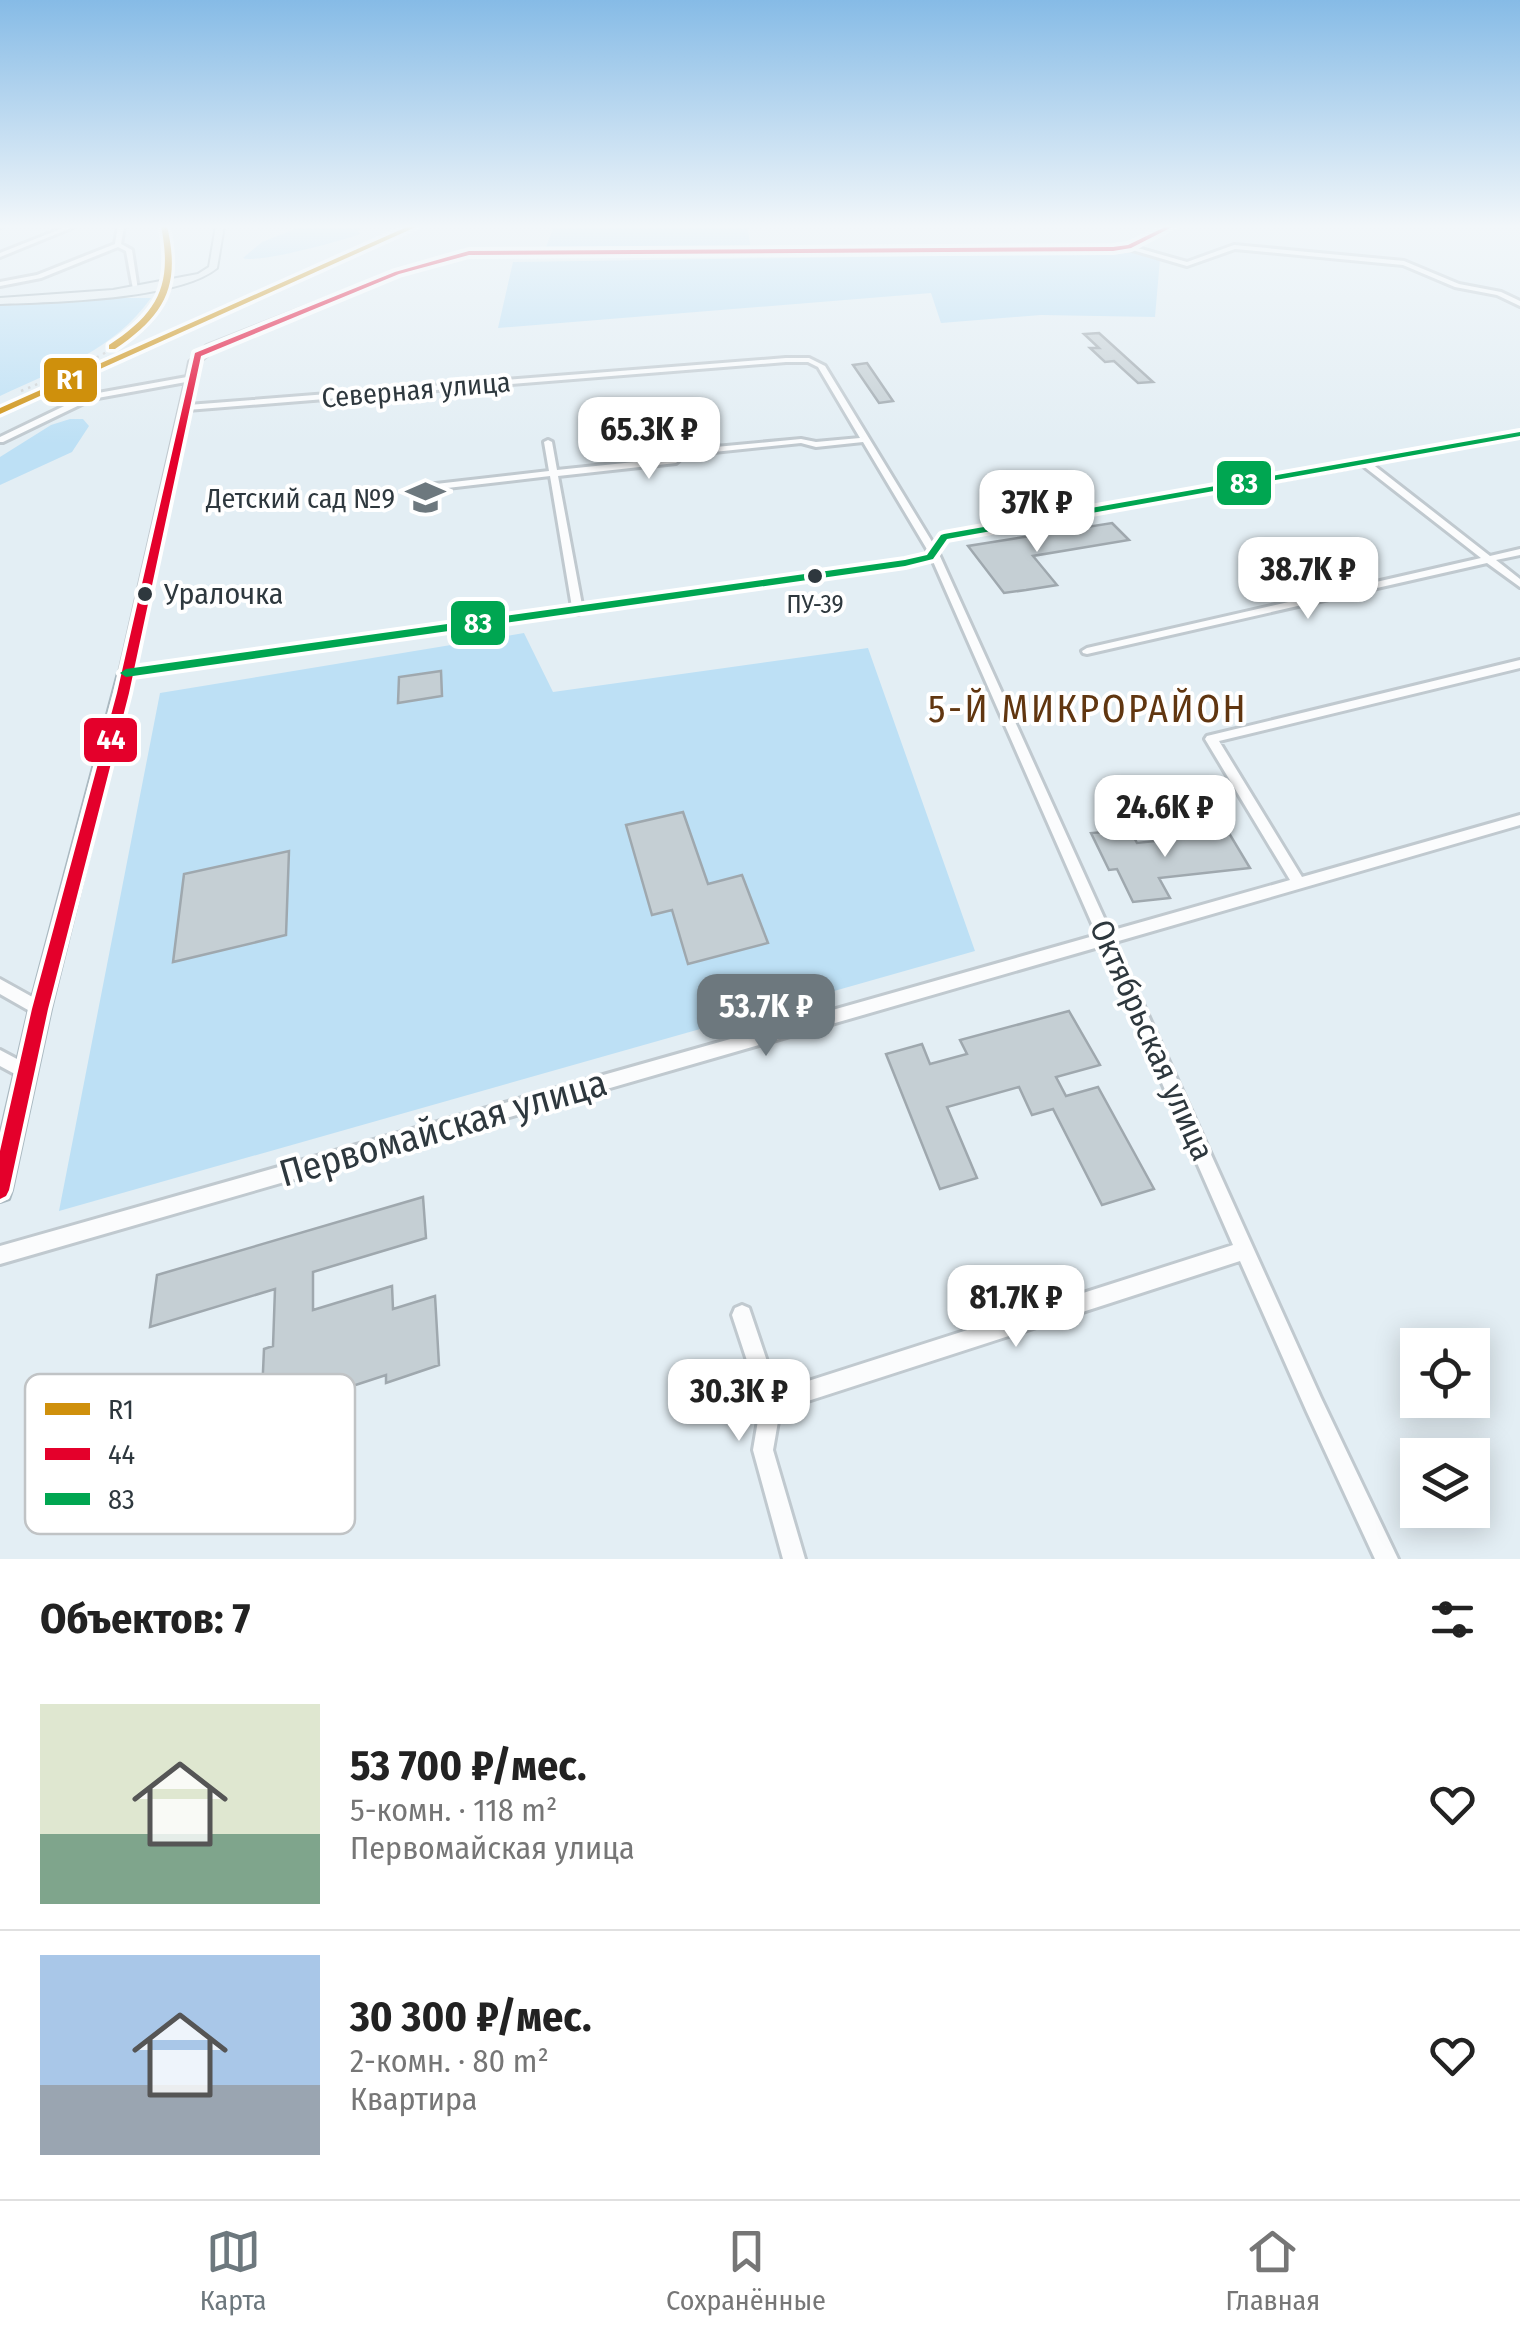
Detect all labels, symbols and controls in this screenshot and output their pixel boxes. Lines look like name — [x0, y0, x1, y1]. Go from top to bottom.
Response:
line badge: R1 — [42, 356, 99, 404]
text: R1 — [56, 363, 84, 396]
street label: Северная улица — [320, 365, 512, 415]
pin: 65.3K ₽ — [557, 397, 741, 482]
text: 65.3K ₽ — [600, 410, 698, 448]
line badge: 83 — [1215, 459, 1273, 507]
text: 83 — [1230, 467, 1258, 500]
pin: 37K ₽ — [967, 470, 1107, 555]
school or university icon: Детский сад №9 — [404, 477, 446, 519]
place label: Детский сад №9 — [205, 482, 395, 515]
text: 37K ₽ — [1001, 483, 1073, 521]
pin: 38.7K ₽ — [1216, 537, 1400, 622]
text: 38.7K ₽ — [1260, 550, 1356, 588]
marker: ПУ-39 — [805, 566, 825, 586]
place label: Уралочка — [163, 576, 283, 612]
marker: Уралочка — [135, 584, 155, 604]
place label: ПУ-39 — [786, 590, 844, 620]
line badge: 83 — [449, 599, 507, 647]
text: 83 — [464, 607, 492, 640]
district label: 5-Й МИКРОРАЙОН — [928, 686, 1248, 732]
line badge: 44 — [82, 716, 139, 764]
text: 44 — [97, 723, 125, 756]
pin: 24.6K ₽ — [1073, 775, 1257, 860]
text: 24.6K ₽ — [1117, 788, 1213, 826]
street label: Октябрьская улица — [1082, 914, 1222, 1166]
pin: 53.7K ₽ — [674, 974, 858, 1059]
text: 53.7K ₽ — [719, 987, 813, 1025]
street label: Первомайская улица — [274, 1059, 612, 1197]
pin: 81.7K ₽ — [924, 1265, 1108, 1350]
text: 81.7K ₽ — [969, 1278, 1063, 1316]
map controls — [1400, 1328, 1490, 1528]
button: locate — [1400, 1328, 1490, 1418]
pin: 30.3K ₽ — [647, 1359, 831, 1444]
text: 30.3K ₽ — [690, 1372, 788, 1410]
legend — [25, 1374, 355, 1534]
text: R1 — [108, 1393, 134, 1426]
text: 44 — [108, 1438, 135, 1471]
button: layers — [1400, 1438, 1490, 1528]
text: 83 — [108, 1483, 135, 1516]
icon: filters — [1425, 1592, 1480, 1647]
text: Объектов: 7 — [40, 1594, 250, 1644]
text: 53 700 ₽/мес. — [350, 1741, 587, 1791]
icon: home — [120, 1744, 240, 1864]
icon: heart — [1425, 1777, 1480, 1832]
text: 5-комн. · 118 m² — [350, 1791, 557, 1829]
text: Первомайская улица — [350, 1829, 635, 1867]
text: 30 300 ₽/мес. — [350, 1992, 592, 2042]
icon: home — [120, 1995, 240, 2115]
icon: heart — [1425, 2028, 1480, 2083]
text: 2-комн. · 80 m² — [350, 2042, 549, 2080]
text: Квартира — [350, 2080, 477, 2118]
tab: Карта — [200, 2224, 267, 2317]
tab: Сохранённые — [666, 2224, 826, 2317]
tab: Главная — [1225, 2224, 1320, 2317]

